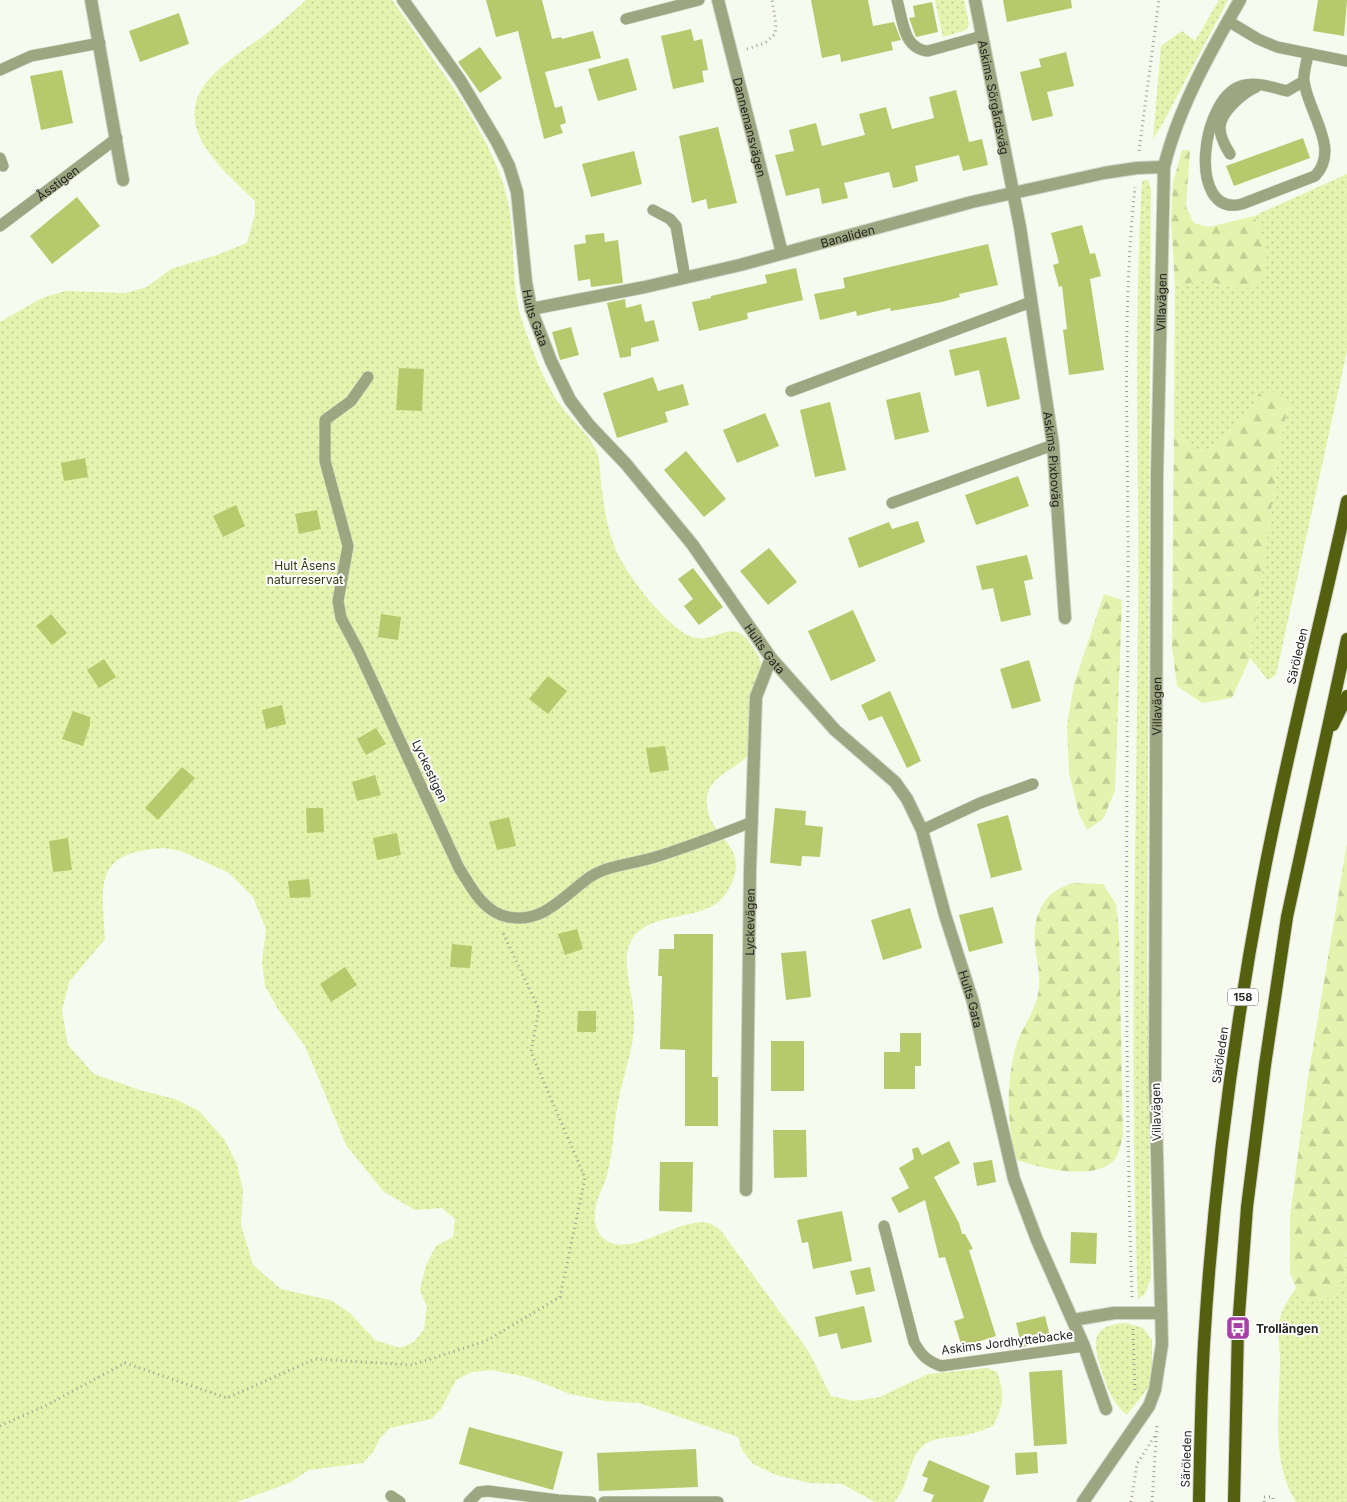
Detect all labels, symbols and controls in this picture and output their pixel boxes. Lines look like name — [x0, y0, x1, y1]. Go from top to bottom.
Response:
street label: Askims Sörgårdsväg — [976, 38, 1013, 156]
street label: Dannemansvägen — [730, 76, 770, 178]
street label: Åsstigen — [33, 162, 82, 204]
street label: Banaliden — [819, 221, 876, 250]
street label: Villavägen — [1153, 273, 1169, 332]
street label: Hults Gata — [520, 288, 552, 348]
street label: Askims Pixboväg — [1040, 410, 1065, 508]
park label: Hult Åsens naturreservat — [267, 558, 343, 587]
street label: Hults Gata — [742, 620, 789, 677]
street label: Säröleden — [1283, 626, 1311, 686]
street label: Villavägen — [1149, 677, 1164, 735]
street label: Lyckestigen — [409, 737, 451, 805]
street label: Lyckevägen — [741, 888, 757, 956]
street label: Hults Gata — [956, 968, 986, 1029]
road number: 158 — [1228, 989, 1258, 1006]
street label: Säröleden — [1209, 1026, 1231, 1084]
street label: Villavägen — [1148, 1083, 1164, 1141]
bus stop icon: Trollängen — [1225, 1315, 1251, 1341]
place label: Trollängen — [1256, 1321, 1318, 1336]
street label: Askims Jordhyttebacke — [940, 1326, 1074, 1358]
street label: Säröleden — [1178, 1430, 1194, 1488]

